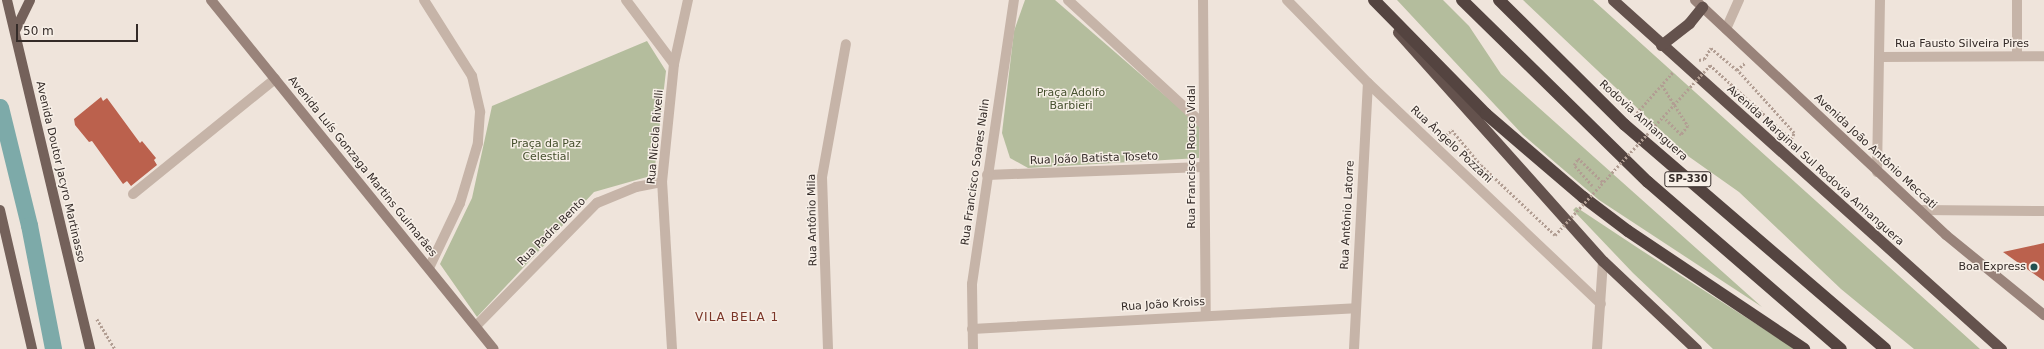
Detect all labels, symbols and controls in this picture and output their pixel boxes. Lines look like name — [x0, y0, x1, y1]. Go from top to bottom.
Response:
scale bar — [18, 16, 140, 42]
text: 50 m — [23, 24, 54, 38]
street label: Rua Fausto Silveira Pires — [1895, 37, 2029, 51]
street label: Avenida Luís Gonzaga Martins Guimarães — [285, 74, 439, 260]
street label: Rodovia Anhanguera — [1596, 78, 1690, 164]
street label: Avenida Doutor Jacyro Martinasso — [33, 80, 87, 264]
street label: Avenida Marginal Sul Rodovia Anhanguera — [1724, 83, 1906, 249]
street label: Rua Francisco Rouco Vidal — [1185, 85, 1199, 229]
park label: Praça Adolfo Barbieri — [1037, 87, 1105, 113]
street label: Rua Nicola Rivelli — [645, 89, 667, 185]
street label: Avenida João Antônio Meccati — [1811, 92, 1939, 212]
street label: Rua Francisco Soares Nalin — [959, 98, 993, 246]
street label: Rua Ângelo Pozzani — [1407, 104, 1495, 186]
park label: Praça da Paz Celestial — [511, 138, 581, 164]
street label: Rua João Batista Toseto — [1030, 150, 1158, 168]
street label: Rua Antônio Latorre — [1339, 160, 1357, 270]
road number: SP-330 — [1664, 171, 1712, 187]
street label: Rua Antônio Mila — [806, 174, 820, 266]
street label: Rua Padre Bento — [515, 195, 589, 269]
place label: Boa Express — [1959, 260, 2026, 274]
marker: Boa Express — [2029, 262, 2039, 272]
street label: Rua João Kroiss — [1121, 295, 1205, 315]
district label: VILA BELA 1 — [695, 311, 779, 325]

